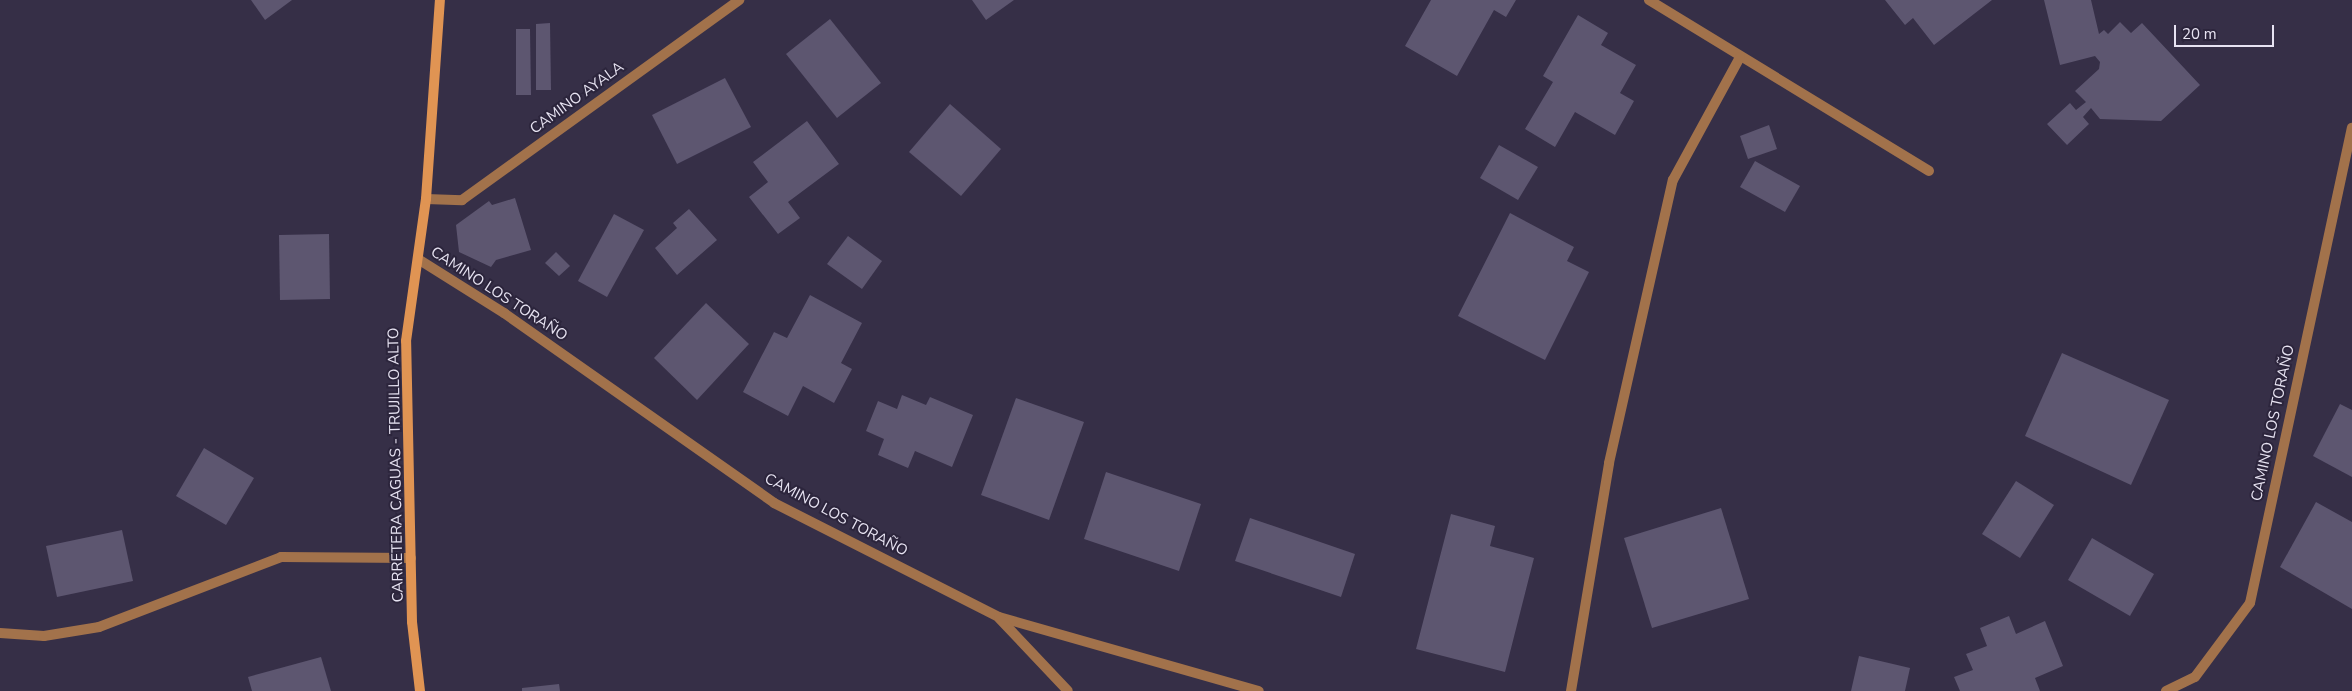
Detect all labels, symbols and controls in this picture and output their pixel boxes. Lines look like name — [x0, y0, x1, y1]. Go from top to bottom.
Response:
scale bar — [2177, 15, 2277, 47]
text: 20 m — [2182, 24, 2217, 44]
street label: CAMINO AYALA — [527, 58, 627, 138]
street label: CAMINO LOS TORAÑO — [427, 243, 571, 345]
street label: CARRETERA CAGUAS - TRUJILLO ALTO — [385, 328, 407, 602]
street label: CAMINO LOS TORAÑO — [2248, 343, 2298, 503]
street label: CAMINO LOS TORAÑO — [761, 470, 911, 560]

